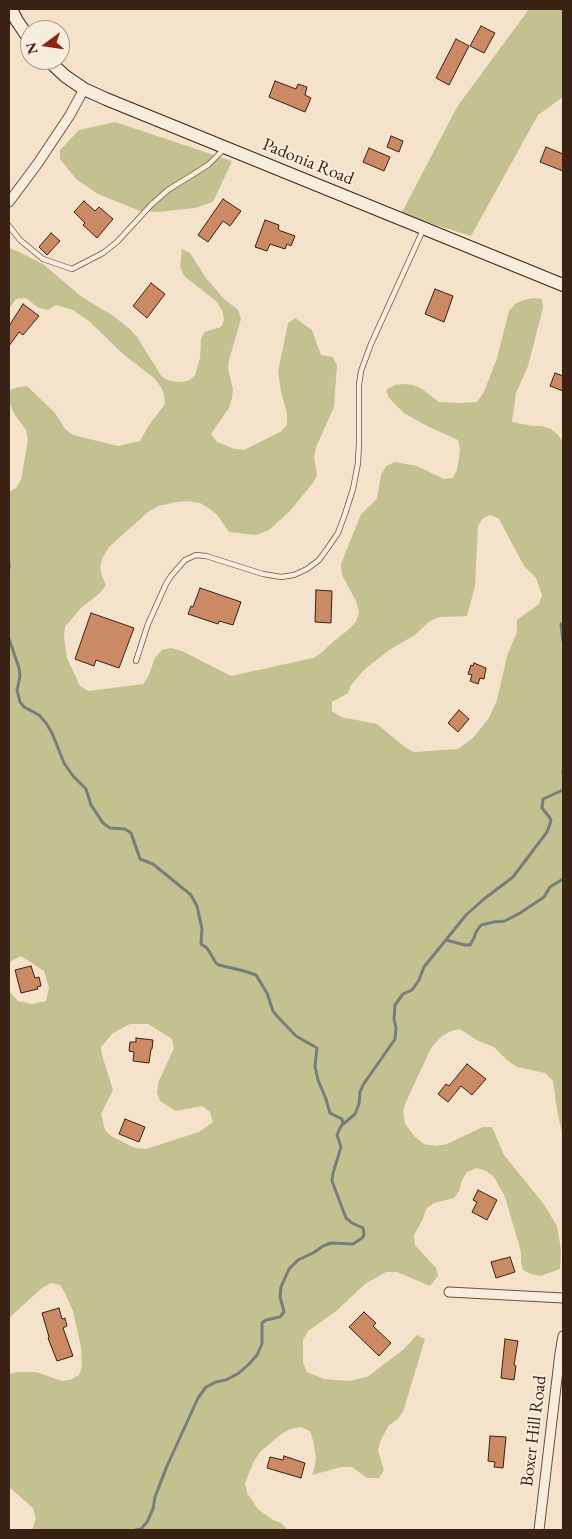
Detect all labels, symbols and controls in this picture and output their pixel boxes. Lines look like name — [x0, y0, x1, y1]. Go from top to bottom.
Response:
north arrow — [20, 20, 70, 70]
text: N — [21, 41, 42, 56]
street label: Padonia Road — [259, 134, 357, 190]
street label: Boxer Hill Road — [516, 1374, 552, 1488]

